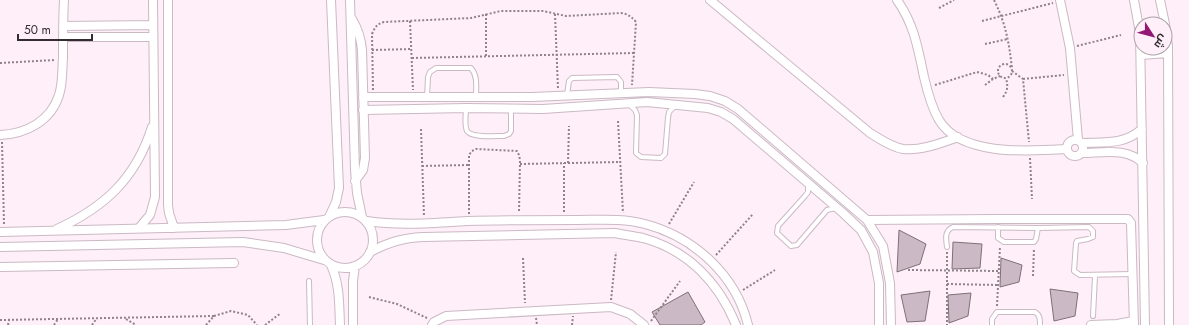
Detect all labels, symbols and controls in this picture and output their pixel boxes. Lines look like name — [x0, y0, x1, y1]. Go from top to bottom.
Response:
scale bar — [18, 16, 92, 42]
north arrow — [1133, 16, 1173, 56]
text: 50 m — [24, 21, 51, 39]
text: ش — [1150, 31, 1172, 52]

